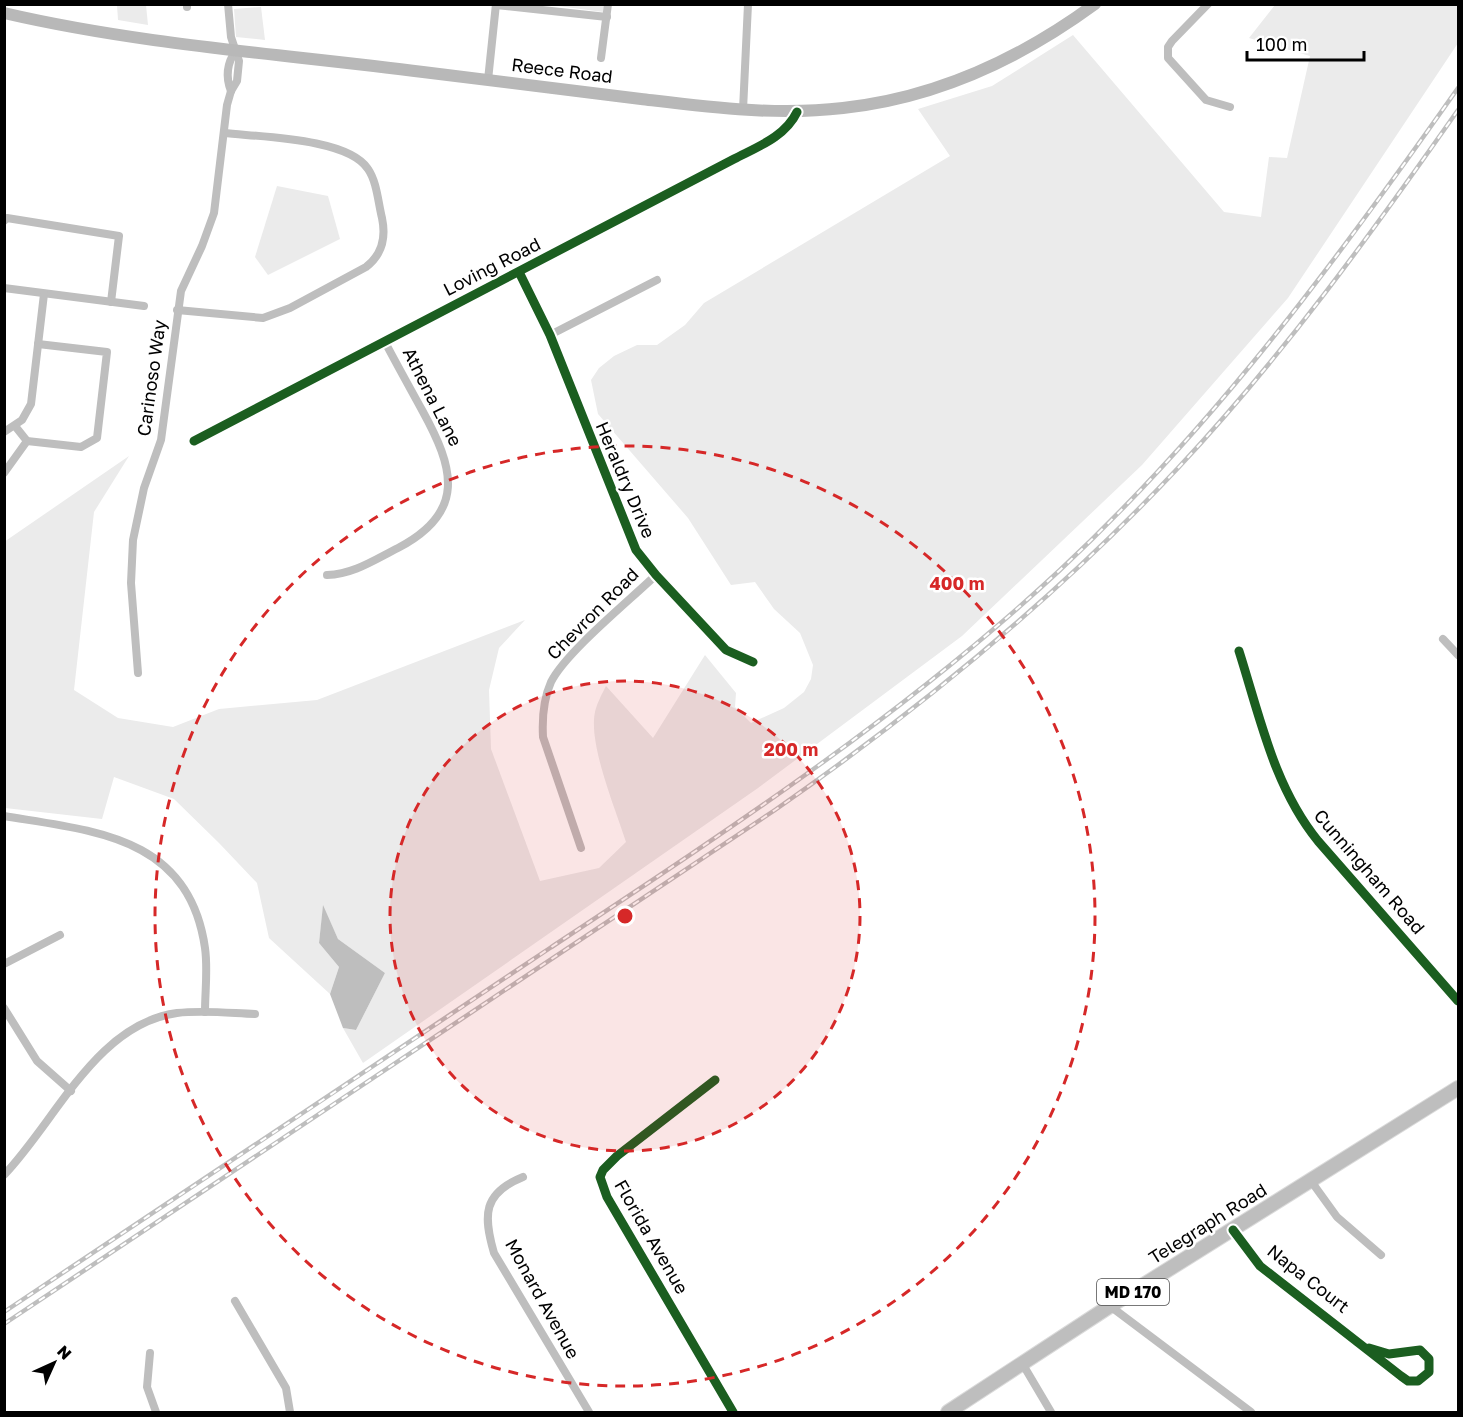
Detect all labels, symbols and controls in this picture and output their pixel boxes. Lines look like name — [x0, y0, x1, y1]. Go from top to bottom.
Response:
scale bar — [1247, 24, 1364, 62]
text: 100 m — [1256, 33, 1307, 55]
street label: Reece Road — [510, 53, 614, 87]
street label: Loving Road — [439, 232, 544, 300]
street label: Carinoso Way — [132, 318, 170, 438]
street label: Athena Lane — [399, 343, 467, 450]
street label: Heraldry Drive — [591, 418, 660, 541]
street label: Chevron Road — [542, 563, 643, 664]
text: 400 m — [930, 572, 984, 594]
text: 200 m — [764, 738, 818, 760]
street label: Cunningham Road — [1310, 804, 1430, 938]
centre of rings — [615, 906, 635, 926]
street label: Florida Avenue — [610, 1175, 693, 1298]
street label: Telegraph Road — [1144, 1178, 1270, 1268]
street label: Monard Avenue — [501, 1235, 585, 1362]
street label: Napa Court — [1263, 1239, 1354, 1317]
road number: MD 170 — [1097, 1279, 1169, 1305]
north arrow — [24, 1333, 84, 1393]
text: N — [53, 1341, 76, 1364]

